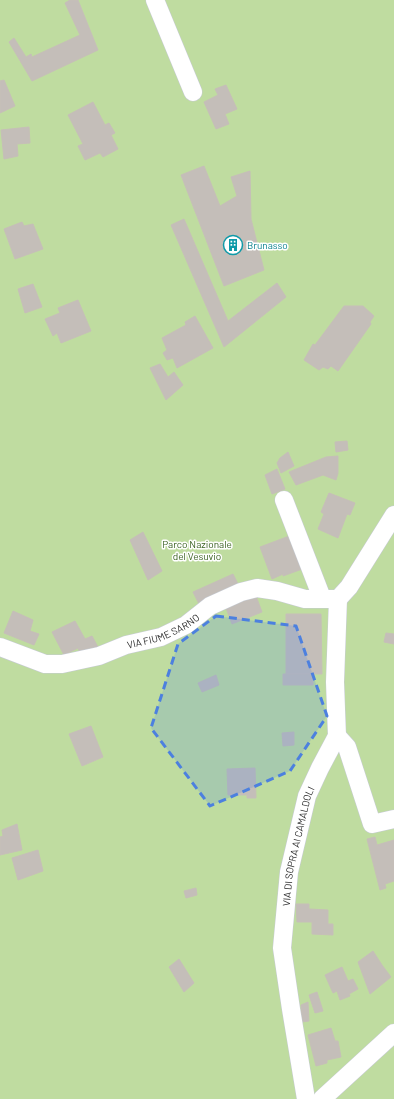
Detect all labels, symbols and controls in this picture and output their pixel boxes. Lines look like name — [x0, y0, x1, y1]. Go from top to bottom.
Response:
building icon: Brunasso — [222, 234, 244, 256]
place label: Brunasso — [247, 239, 288, 251]
park label: Parco Nazionale del Vesuvio — [162, 538, 232, 562]
street label: VIA FIUME SARNO — [126, 611, 202, 651]
street label: VIA DI SOPRA AI CAMALDOLI — [280, 785, 317, 907]

